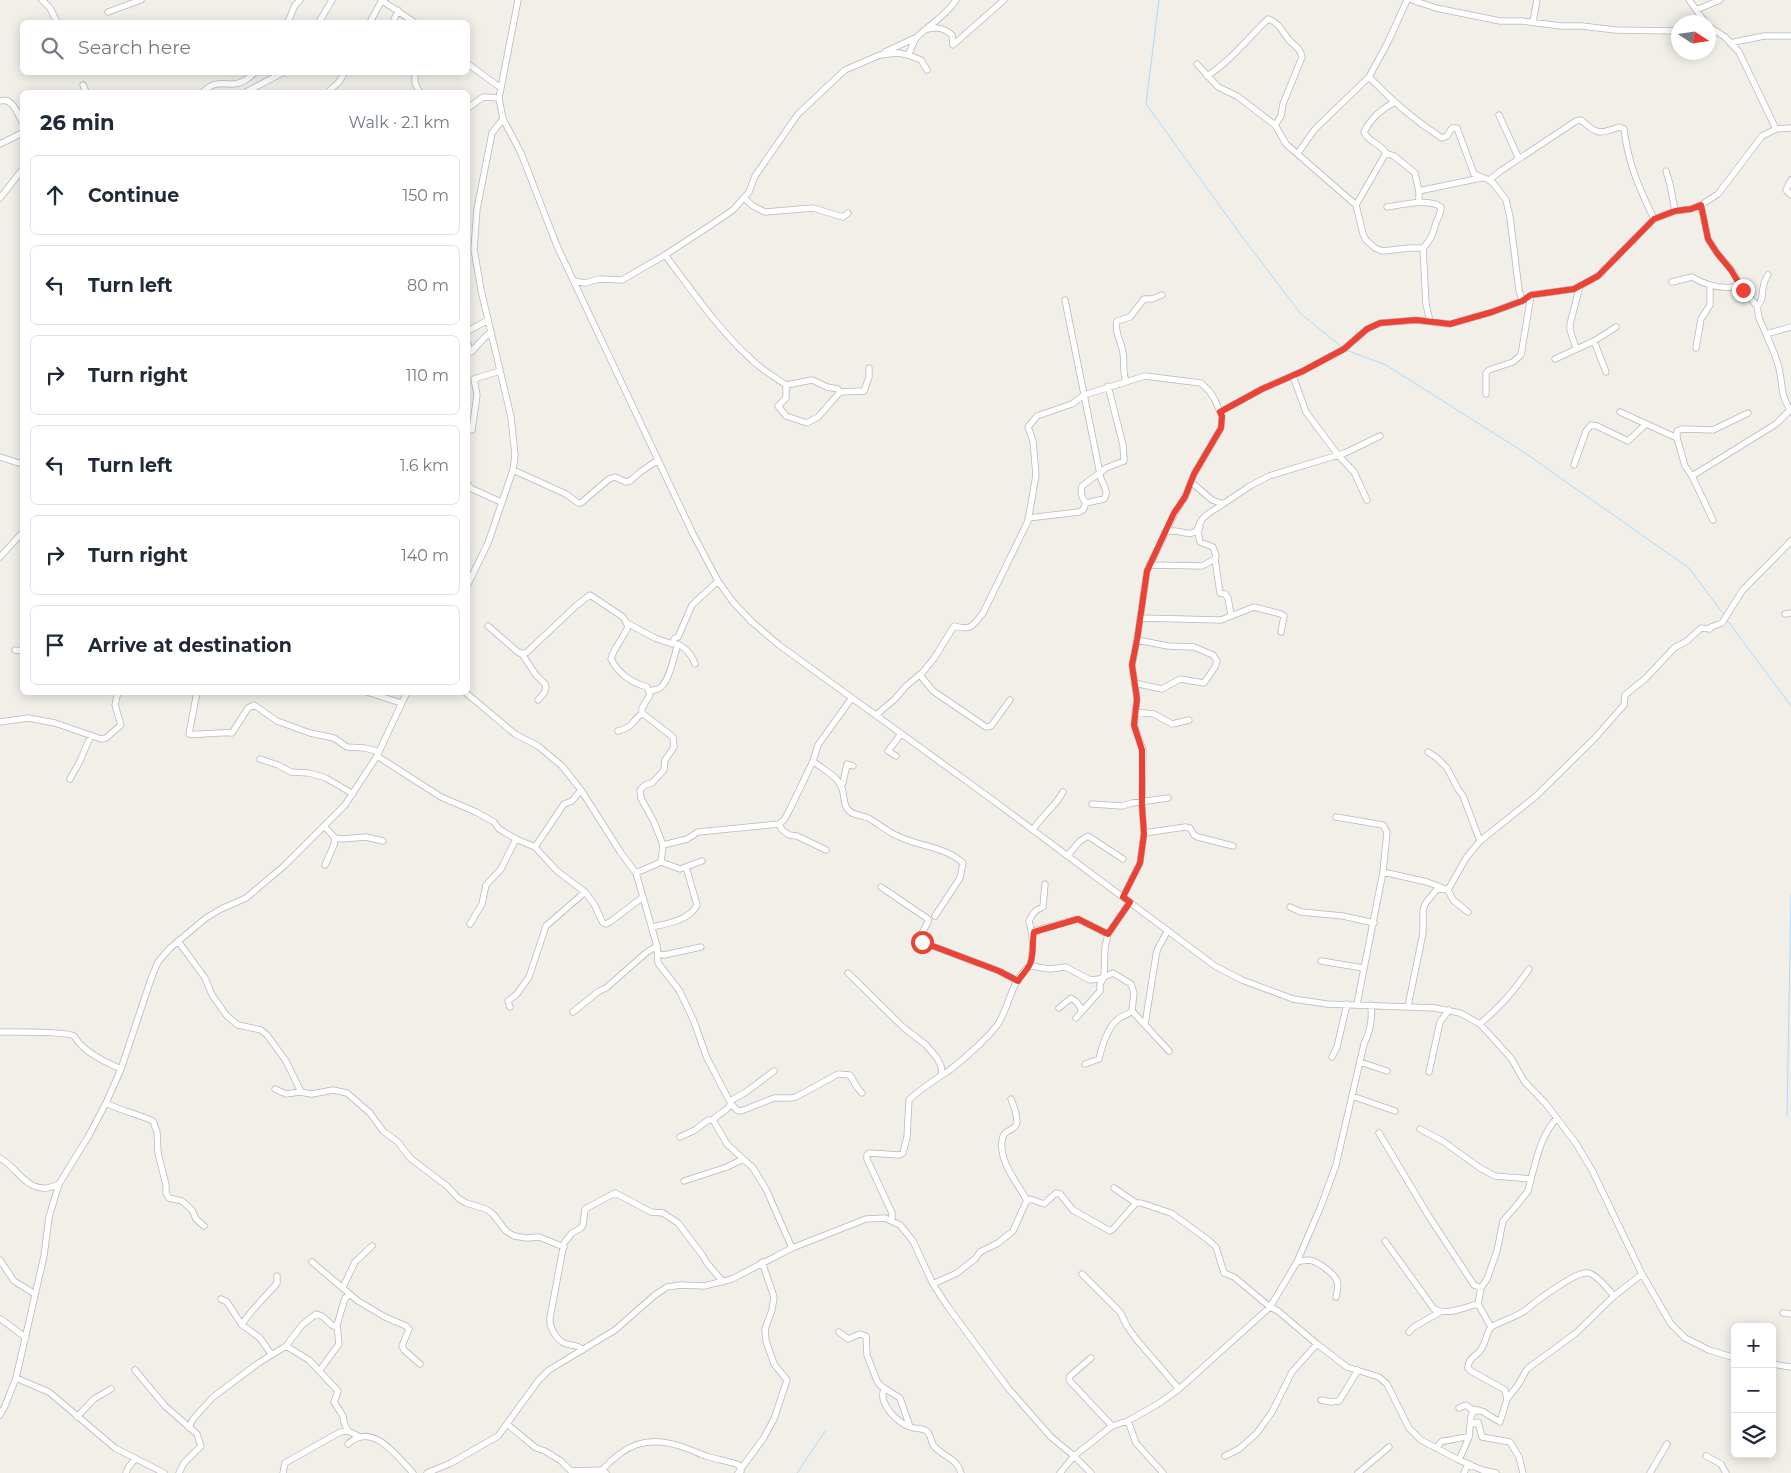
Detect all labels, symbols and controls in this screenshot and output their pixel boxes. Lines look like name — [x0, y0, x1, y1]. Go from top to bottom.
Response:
north arrow — [1671, 15, 1716, 60]
search box — [20, 20, 470, 75]
icon: search — [38, 34, 66, 62]
text: Search here — [78, 36, 191, 59]
text: 26 min — [40, 110, 115, 135]
text: Walk · 2.1 km — [349, 113, 450, 132]
icon: ahead — [41, 181, 69, 209]
text: Continue — [88, 184, 179, 207]
text: 150 m — [402, 186, 449, 205]
icon: left — [41, 271, 69, 299]
text: Turn left — [88, 274, 173, 297]
text: 80 m — [407, 276, 449, 295]
route end — [1732, 279, 1755, 302]
icon: right — [41, 361, 69, 389]
text: Turn right — [88, 364, 188, 387]
text: 110 m — [406, 366, 449, 385]
icon: left — [41, 451, 69, 479]
text: Turn left — [88, 454, 173, 477]
text: 1.6 km — [400, 456, 449, 475]
icon: right — [41, 541, 69, 569]
text: Turn right — [88, 544, 188, 567]
text: 140 m — [401, 546, 449, 565]
icon: arrive — [41, 631, 69, 659]
text: Arrive at destination — [88, 634, 292, 657]
route start — [911, 931, 934, 954]
map controls — [1731, 1323, 1776, 1458]
button: + — [1731, 1323, 1776, 1368]
button: − — [1731, 1368, 1776, 1413]
button: layers — [1731, 1413, 1776, 1458]

